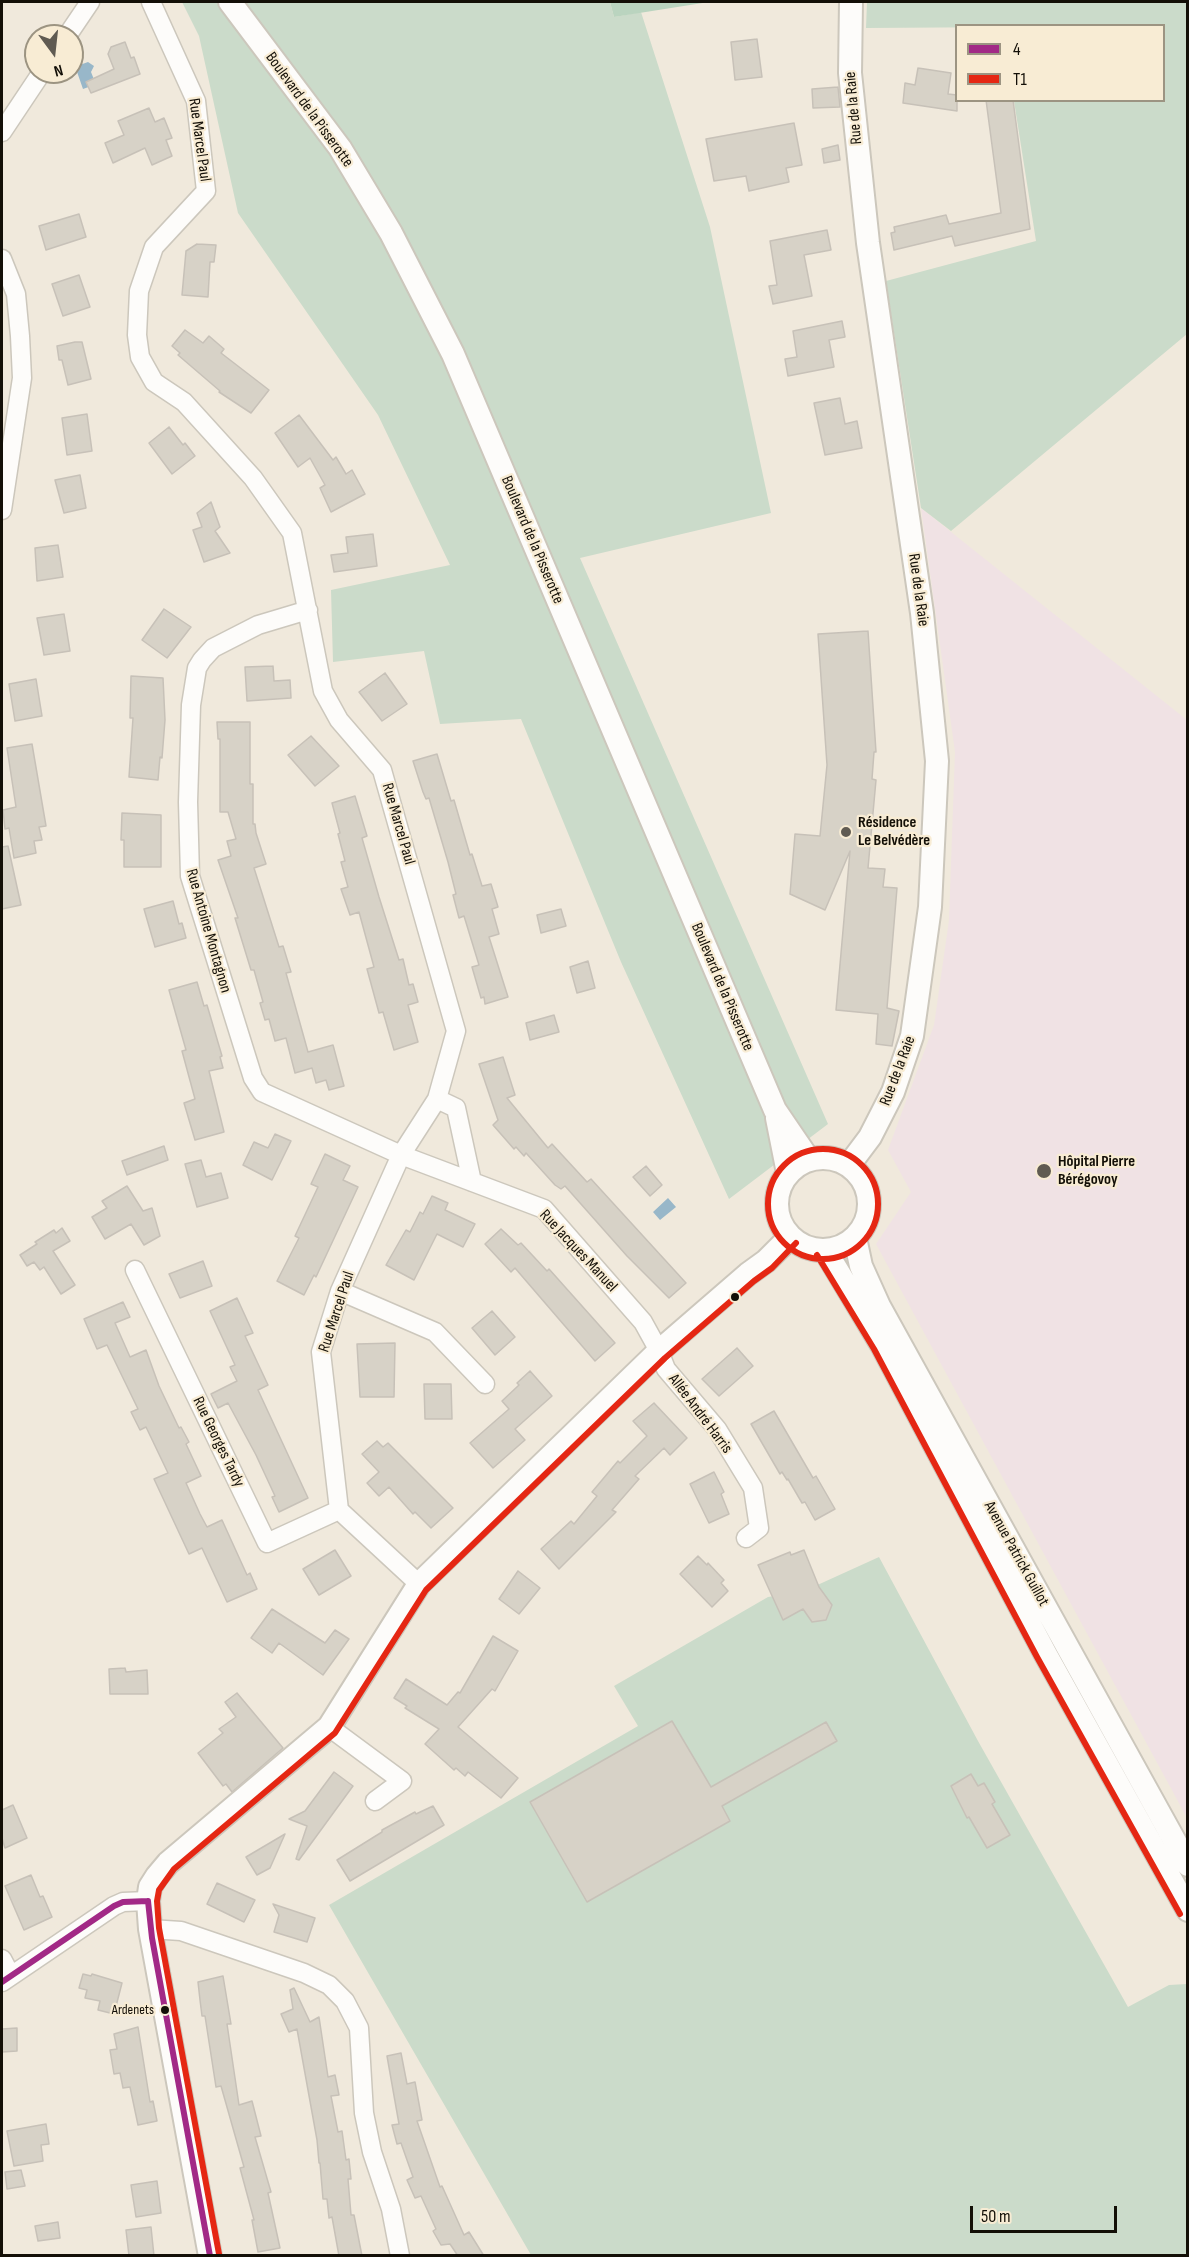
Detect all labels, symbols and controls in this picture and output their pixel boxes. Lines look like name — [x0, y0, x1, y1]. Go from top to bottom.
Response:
north arrow — [24, 24, 84, 84]
legend — [955, 24, 1165, 102]
text: 4 — [1013, 39, 1021, 60]
street label: Boulevard de la Pisserotte — [261, 49, 357, 171]
text: N — [52, 60, 65, 80]
text: T1 — [1013, 69, 1027, 90]
street label: Rue de la Raie — [841, 71, 867, 145]
street label: Rue Marcel Paul — [184, 97, 214, 183]
street label: Boulevard de la Pisserotte — [496, 473, 568, 607]
street label: Rue de la Raie — [903, 552, 933, 628]
street label: Rue Marcel Paul — [377, 781, 419, 867]
place label: Résidence Le Belvédère — [858, 813, 930, 851]
marker: Résidence Le Belvédère — [839, 825, 853, 839]
street label: Rue Antoine Montagnon — [181, 867, 235, 995]
street label: Boulevard de la Pisserotte — [686, 920, 758, 1054]
street label: Rue de la Raie — [876, 1033, 920, 1109]
place label: Hôpital Pierre Bérégovoy — [1058, 1152, 1135, 1190]
marker: Hôpital Pierre Bérégovoy — [1035, 1162, 1053, 1180]
street label: Rue Jacques Manuel — [535, 1206, 621, 1296]
street label: Rue Marcel Paul — [315, 1269, 359, 1355]
unlabelled marker — [729, 1291, 741, 1303]
street label: Allée André Harris — [664, 1370, 736, 1458]
street label: Rue Georges Tardy — [188, 1394, 248, 1490]
street label: Avenue Patrick Guillot — [979, 1498, 1053, 1610]
place label: Ardenets — [112, 2002, 154, 2018]
marker: Ardenets — [159, 2004, 171, 2016]
scale bar — [973, 2194, 1120, 2232]
text: 50 m — [981, 2206, 1011, 2227]

